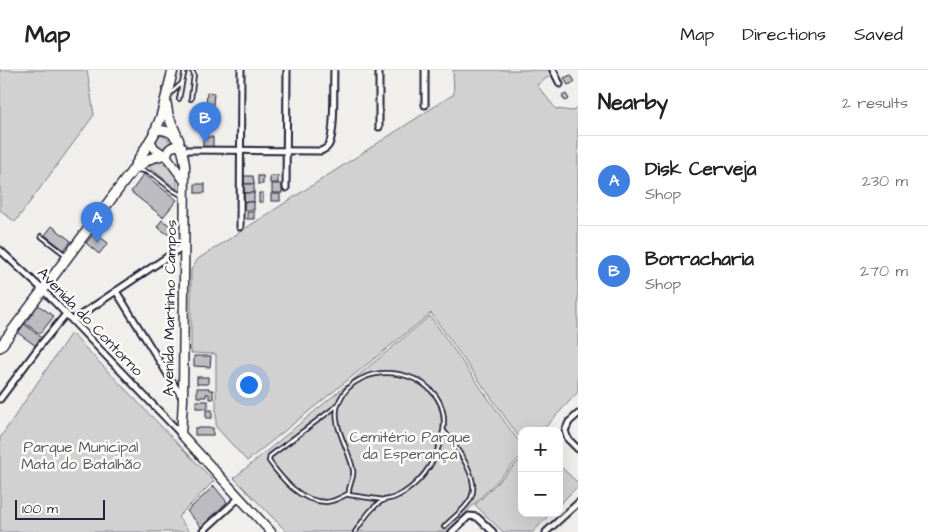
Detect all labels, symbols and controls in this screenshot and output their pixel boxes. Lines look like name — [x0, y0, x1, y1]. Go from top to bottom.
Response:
text: Map — [25, 18, 70, 52]
text: Map — [680, 22, 714, 47]
text: Directions — [742, 22, 826, 47]
text: Saved — [854, 22, 903, 47]
text: Nearby — [598, 88, 668, 117]
text: 2 results — [842, 92, 908, 114]
pin: B — [189, 102, 221, 143]
text: Disk Cerveja — [645, 156, 756, 183]
text: A — [609, 170, 619, 192]
text: 230 m — [862, 170, 908, 192]
text: Shop — [645, 183, 681, 205]
pin: A — [81, 202, 113, 243]
street label: Avenida Martinho Campos — [158, 219, 182, 397]
text: Borracharia — [645, 246, 754, 273]
text: B — [608, 260, 620, 282]
text: 270 m — [860, 260, 908, 282]
street label: Avenida do Contorno — [32, 263, 148, 381]
text: Shop — [645, 273, 681, 295]
your location — [236, 372, 262, 398]
park label: Cemitério Parque da Esperança — [350, 427, 470, 465]
map controls — [518, 427, 563, 517]
button: + — [518, 427, 563, 472]
park label: Parque Municipal Mata do Batalhão — [21, 437, 141, 475]
button: − — [518, 472, 563, 517]
scale bar — [15, 497, 105, 520]
text: 100 m — [22, 499, 58, 519]

